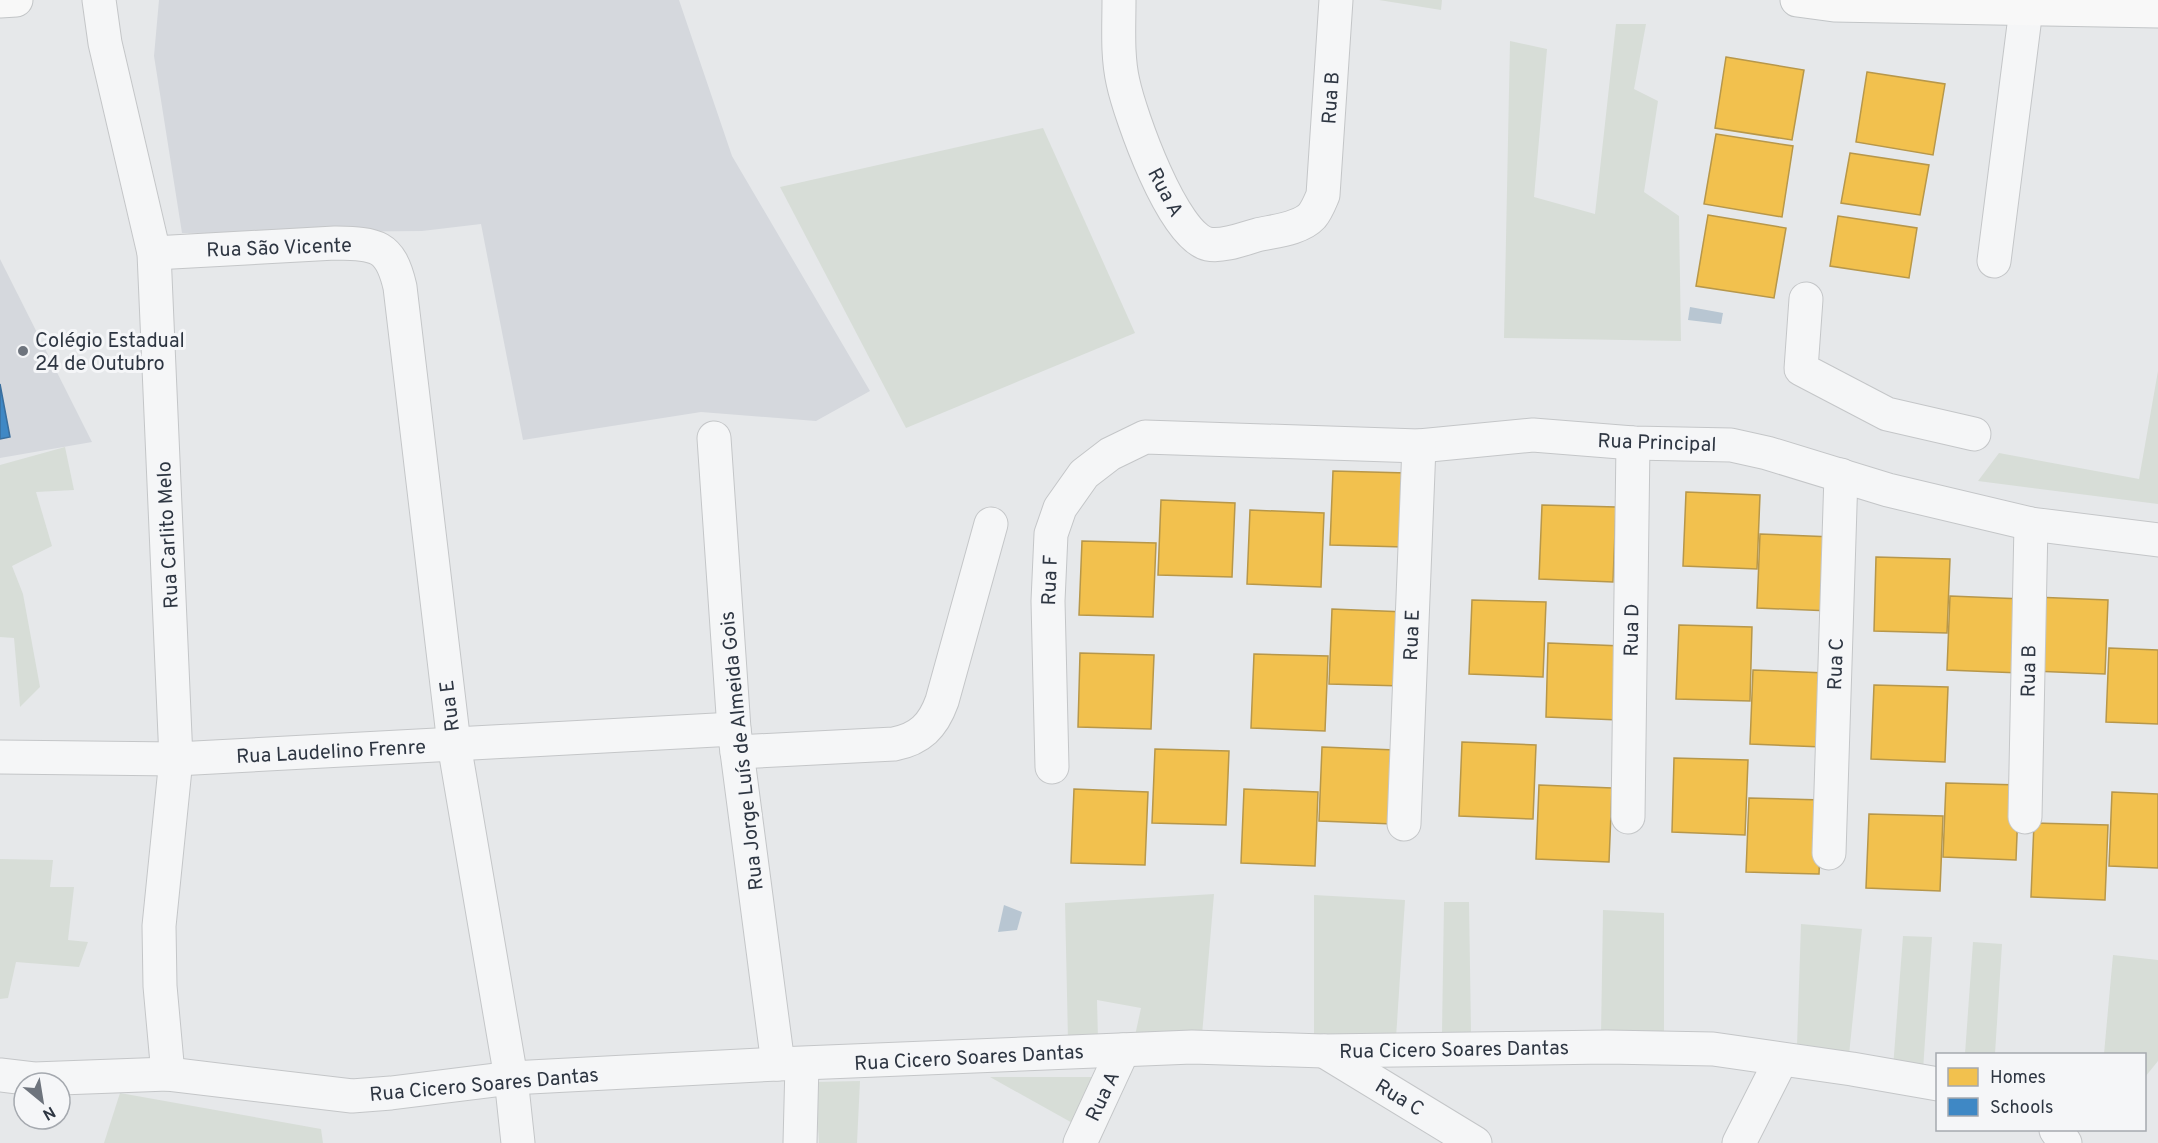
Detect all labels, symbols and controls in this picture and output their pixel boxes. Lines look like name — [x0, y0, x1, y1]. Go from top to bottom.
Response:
street label: Rua B — [1317, 71, 1347, 125]
street label: Rua A — [1140, 164, 1188, 222]
street label: Rua São Vicente — [206, 233, 352, 265]
place label: Colégio Estadual 24 de Outubro — [35, 329, 185, 378]
marker: Colégio Estadual 24 de Outubro — [16, 344, 30, 358]
street label: Rua Principal — [1597, 429, 1717, 459]
street label: Rua Carlito Melo — [152, 460, 186, 609]
street label: Rua F — [1037, 554, 1065, 606]
street label: Rua D — [1620, 603, 1646, 657]
street label: Rua E — [1399, 609, 1427, 661]
street label: Rua Jorge Luís de Almeida Gois — [715, 610, 771, 892]
street label: Rua C — [1823, 637, 1851, 691]
street label: Rua B — [2017, 644, 2043, 698]
street label: Rua E — [435, 679, 467, 733]
street label: Rua Laudelino Frenre — [236, 735, 427, 771]
street label: Rua Cicero Soares Dantas — [1339, 1036, 1569, 1066]
street label: Rua Cicero Soares Dantas — [854, 1040, 1085, 1078]
legend — [1936, 1053, 2146, 1131]
street label: Rua Cicero Soares Dantas — [369, 1063, 600, 1109]
text: Homes — [1990, 1067, 2046, 1090]
street label: Rua A — [1081, 1068, 1127, 1126]
north arrow — [12, 1071, 72, 1131]
street label: Rua C — [1370, 1074, 1428, 1123]
text: Schools — [1990, 1097, 2053, 1120]
text: N — [39, 1101, 58, 1124]

